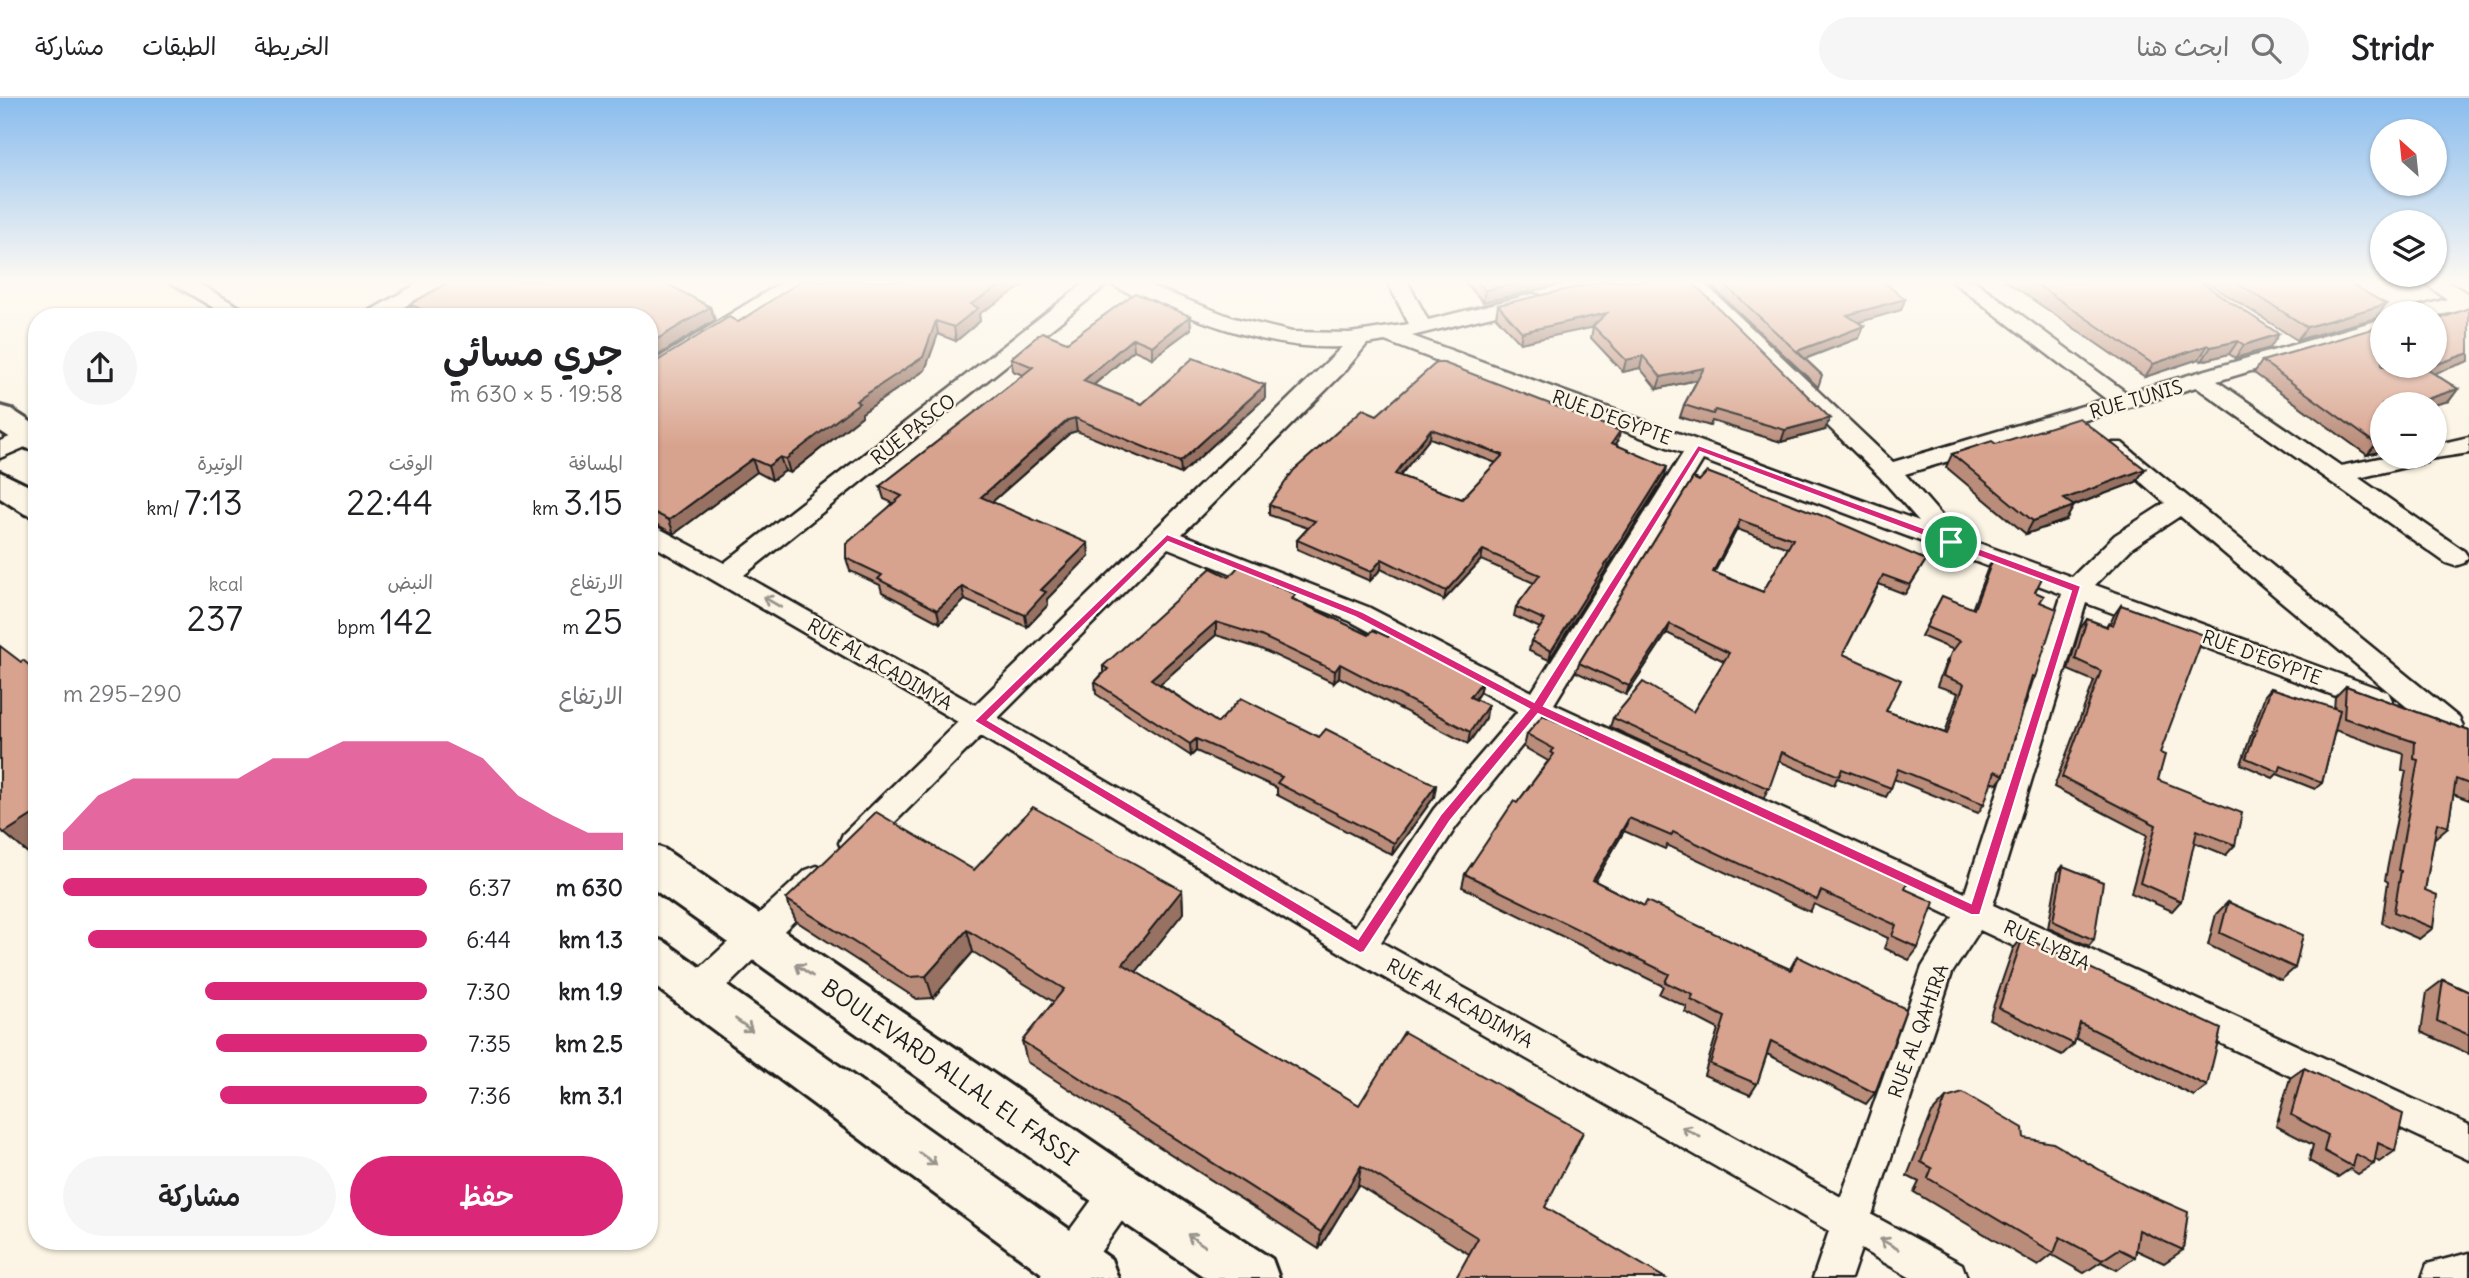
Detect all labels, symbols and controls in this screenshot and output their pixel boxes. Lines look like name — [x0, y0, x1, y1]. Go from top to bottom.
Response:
search box — [1819, 17, 2309, 80]
text: Stridr — [2351, 27, 2434, 69]
icon: search — [2247, 29, 2285, 67]
text: ابحث هنا — [2136, 30, 2229, 63]
text: مشاركة — [35, 31, 104, 61]
text: الطبقات — [142, 31, 217, 61]
text: الخريطة — [255, 31, 329, 61]
north arrow — [2370, 119, 2446, 196]
map controls — [2370, 119, 2447, 469]
button: layers — [2370, 210, 2447, 287]
button: + — [2370, 301, 2447, 378]
text: جري مسائي — [443, 329, 623, 376]
button: share — [63, 331, 137, 405]
street label: RUE TUNIS — [2087, 374, 2185, 424]
text: 19:58 · 5 × 630 m — [450, 379, 623, 408]
street label: RUE D'EGYPTE — [1549, 384, 1675, 450]
street label: RUE PASCO — [866, 388, 960, 470]
button: − — [2370, 392, 2447, 469]
text: الوتيرة — [197, 451, 243, 475]
text: الوقت — [389, 451, 433, 475]
text: المسافة — [569, 451, 623, 475]
text: 7:13 — [184, 480, 243, 524]
text: 22:44 — [346, 480, 433, 524]
text: 3.15 — [563, 480, 623, 524]
text: /km — [146, 496, 184, 520]
text: km — [532, 496, 563, 520]
pin — [1921, 512, 1981, 572]
icon: arrive — [1932, 523, 1970, 561]
text: النبض — [388, 570, 433, 594]
text: الارتفاع — [570, 570, 623, 594]
text: kcal — [209, 572, 243, 596]
one-way arrow — [763, 595, 783, 609]
text: 237 — [187, 596, 243, 640]
text: 142 — [380, 599, 433, 643]
text: 25 — [584, 599, 623, 643]
street label: RUE AL ACADIMYA — [803, 613, 957, 715]
text: bpm — [337, 615, 380, 639]
text: m — [562, 615, 584, 639]
street label: RUE D'EGYPTE — [2199, 624, 2325, 690]
text: 290–295 m — [63, 679, 182, 708]
text: الارتفاع — [559, 681, 623, 710]
text: 6:37 — [468, 873, 511, 902]
text: 630 m — [556, 873, 623, 902]
street label: RUE LYBIA — [2000, 915, 2094, 975]
text: 6:44 — [466, 925, 511, 954]
text: 1.3 km — [559, 925, 623, 954]
street label: RUE AL ACADIMYA — [1383, 953, 1537, 1053]
street label: RUE AL QAHIRA — [1883, 961, 1953, 1101]
one-way arrow — [795, 963, 814, 977]
street label: BOULEVARD ALLAL EL FASSI — [816, 972, 1084, 1172]
text: 7:30 — [466, 977, 511, 1006]
text: 1.9 km — [558, 977, 623, 1006]
one-way arrow — [734, 1018, 753, 1032]
text: 7:35 — [468, 1029, 511, 1058]
text: 2.5 km — [555, 1029, 623, 1058]
text: 7:36 — [468, 1081, 511, 1110]
text: 3.1 km — [560, 1081, 623, 1110]
one-way arrow — [1681, 1125, 1702, 1138]
one-way arrow — [918, 1152, 937, 1166]
button: مشاركة — [63, 1156, 336, 1236]
button: حفظ — [350, 1156, 623, 1236]
one-way arrow — [1187, 1233, 1206, 1248]
one-way arrow — [1880, 1236, 1900, 1250]

